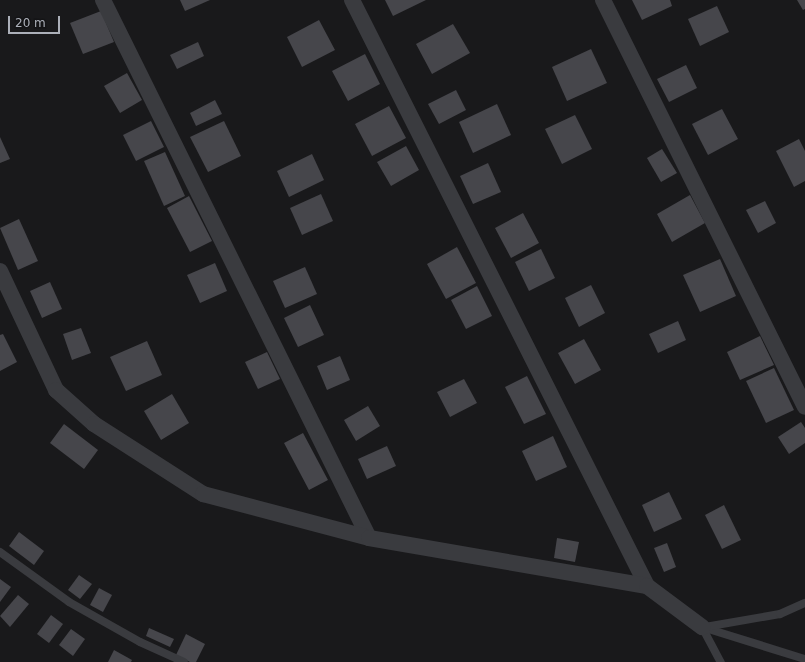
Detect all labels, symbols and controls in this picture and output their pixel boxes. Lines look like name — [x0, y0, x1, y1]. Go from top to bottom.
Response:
scale bar — [10, 8, 62, 34]
text: 20 m — [15, 16, 46, 30]

